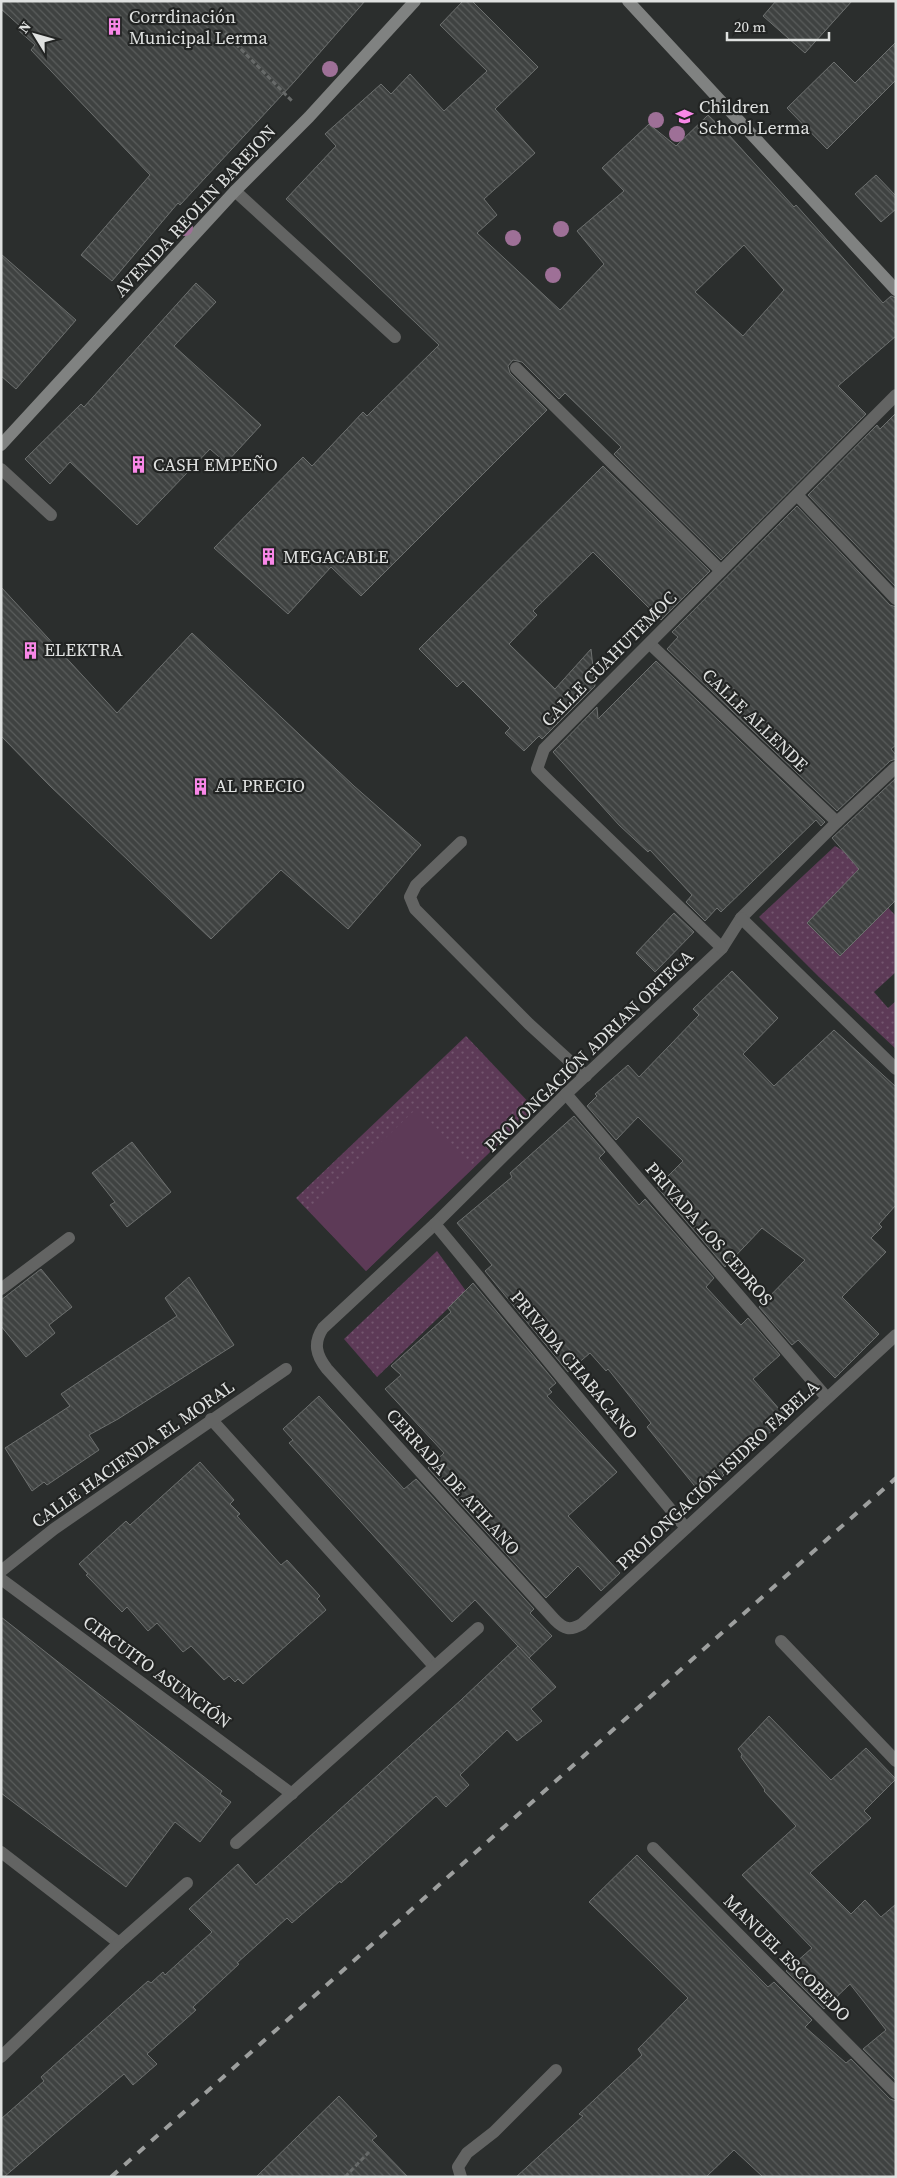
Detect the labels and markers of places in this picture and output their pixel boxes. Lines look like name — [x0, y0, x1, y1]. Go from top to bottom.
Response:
place label: Corrdinación Municipal Lerma — [129, 4, 269, 50]
building icon: Corrdinación Municipal Lerma — [105, 17, 125, 37]
place label: Children School Lerma — [699, 94, 811, 140]
school or university icon: Children School Lerma — [675, 107, 695, 127]
place label: CASH EMPEÑO — [153, 452, 278, 477]
building icon: CASH EMPEÑO — [129, 455, 149, 475]
place label: MEGACABLE — [283, 544, 389, 569]
building icon: MEGACABLE — [259, 547, 279, 567]
place label: ELEKTRA — [44, 637, 123, 662]
building icon: ELEKTRA — [20, 640, 40, 660]
place label: AL PRECIO — [215, 773, 305, 798]
building icon: AL PRECIO — [191, 776, 211, 796]

